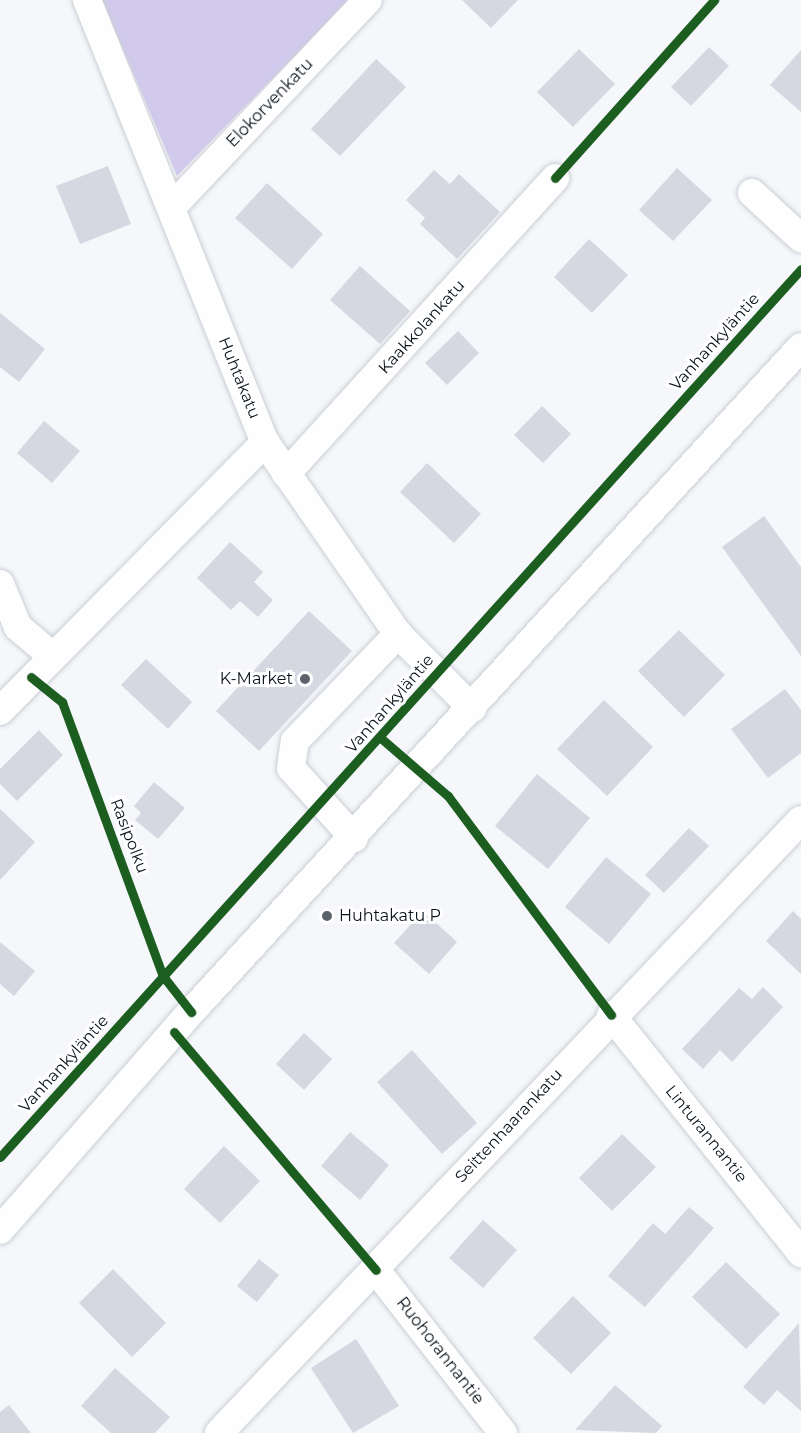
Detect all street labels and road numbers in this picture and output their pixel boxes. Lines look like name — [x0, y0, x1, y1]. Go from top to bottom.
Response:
street label: Elokorvenkatu — [223, 55, 317, 151]
street label: Kaakkolankatu — [375, 276, 469, 378]
street label: Vanhankyläntie — [666, 289, 764, 395]
street label: Huhtakatu — [214, 334, 264, 422]
street label: Vanhankyläntie — [342, 651, 438, 757]
street label: Rasipolku — [106, 796, 152, 876]
street label: Vanhankyläntie — [15, 1011, 113, 1117]
street label: Seittenhaarankatu — [451, 1065, 567, 1187]
street label: Linturannantie — [661, 1082, 751, 1186]
street label: Ruohorannantie — [392, 1294, 488, 1408]

